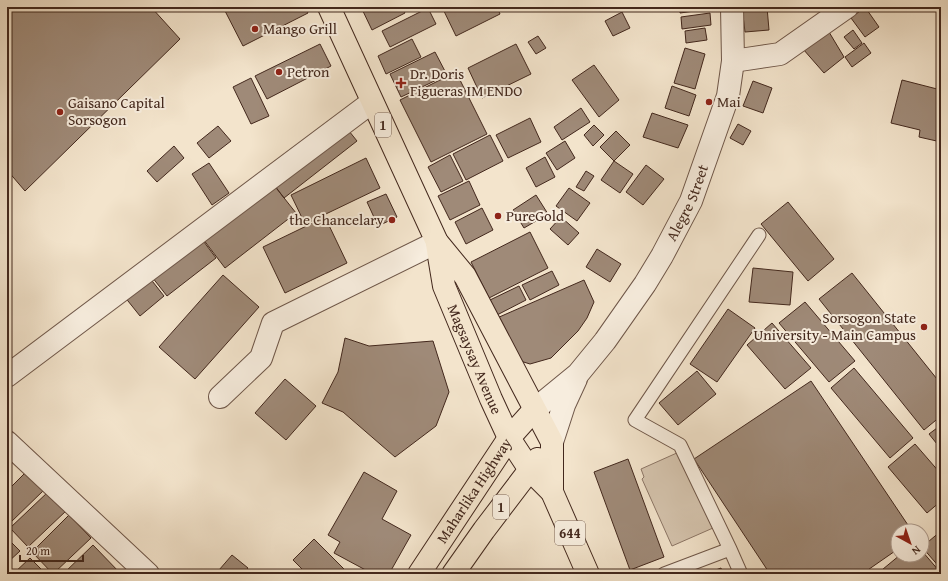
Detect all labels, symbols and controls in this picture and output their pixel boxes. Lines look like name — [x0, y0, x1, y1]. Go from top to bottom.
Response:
place label: Mango Grill — [263, 18, 337, 39]
marker: Mango Grill — [250, 24, 260, 34]
place label: Petron — [287, 61, 330, 82]
place label: Dr. Doris Figueras IM ENDO — [410, 63, 522, 101]
marker: Petron — [274, 67, 284, 77]
marker: Dr. Doris Figueras IM ENDO — [395, 77, 407, 89]
place label: Mai — [717, 91, 741, 112]
place label: Gaisano Capital Sorsogon — [68, 92, 165, 130]
marker: Mai — [704, 97, 714, 107]
marker: Gaisano Capital Sorsogon — [55, 107, 65, 117]
road number: 1 — [375, 113, 391, 137]
street label: Alegre Street — [661, 161, 713, 245]
place label: PureGold — [506, 205, 564, 226]
place label: the Chancelary — [289, 209, 385, 230]
marker: PureGold — [493, 211, 503, 221]
marker: the Chancelary — [387, 215, 397, 225]
street label: Magsaysay Avenue — [443, 301, 508, 417]
place label: Sorsogon State University - Main Campus — [753, 307, 916, 345]
marker: Sorsogon State University - Main Campus — [919, 322, 929, 332]
street label: Maharlika Highway — [431, 433, 517, 547]
road number: 1 — [493, 495, 509, 519]
road number: 644 — [555, 521, 585, 545]
north arrow — [890, 523, 930, 563]
scale bar — [20, 537, 83, 563]
text: 20 m — [26, 542, 50, 559]
text: N — [908, 542, 924, 560]

